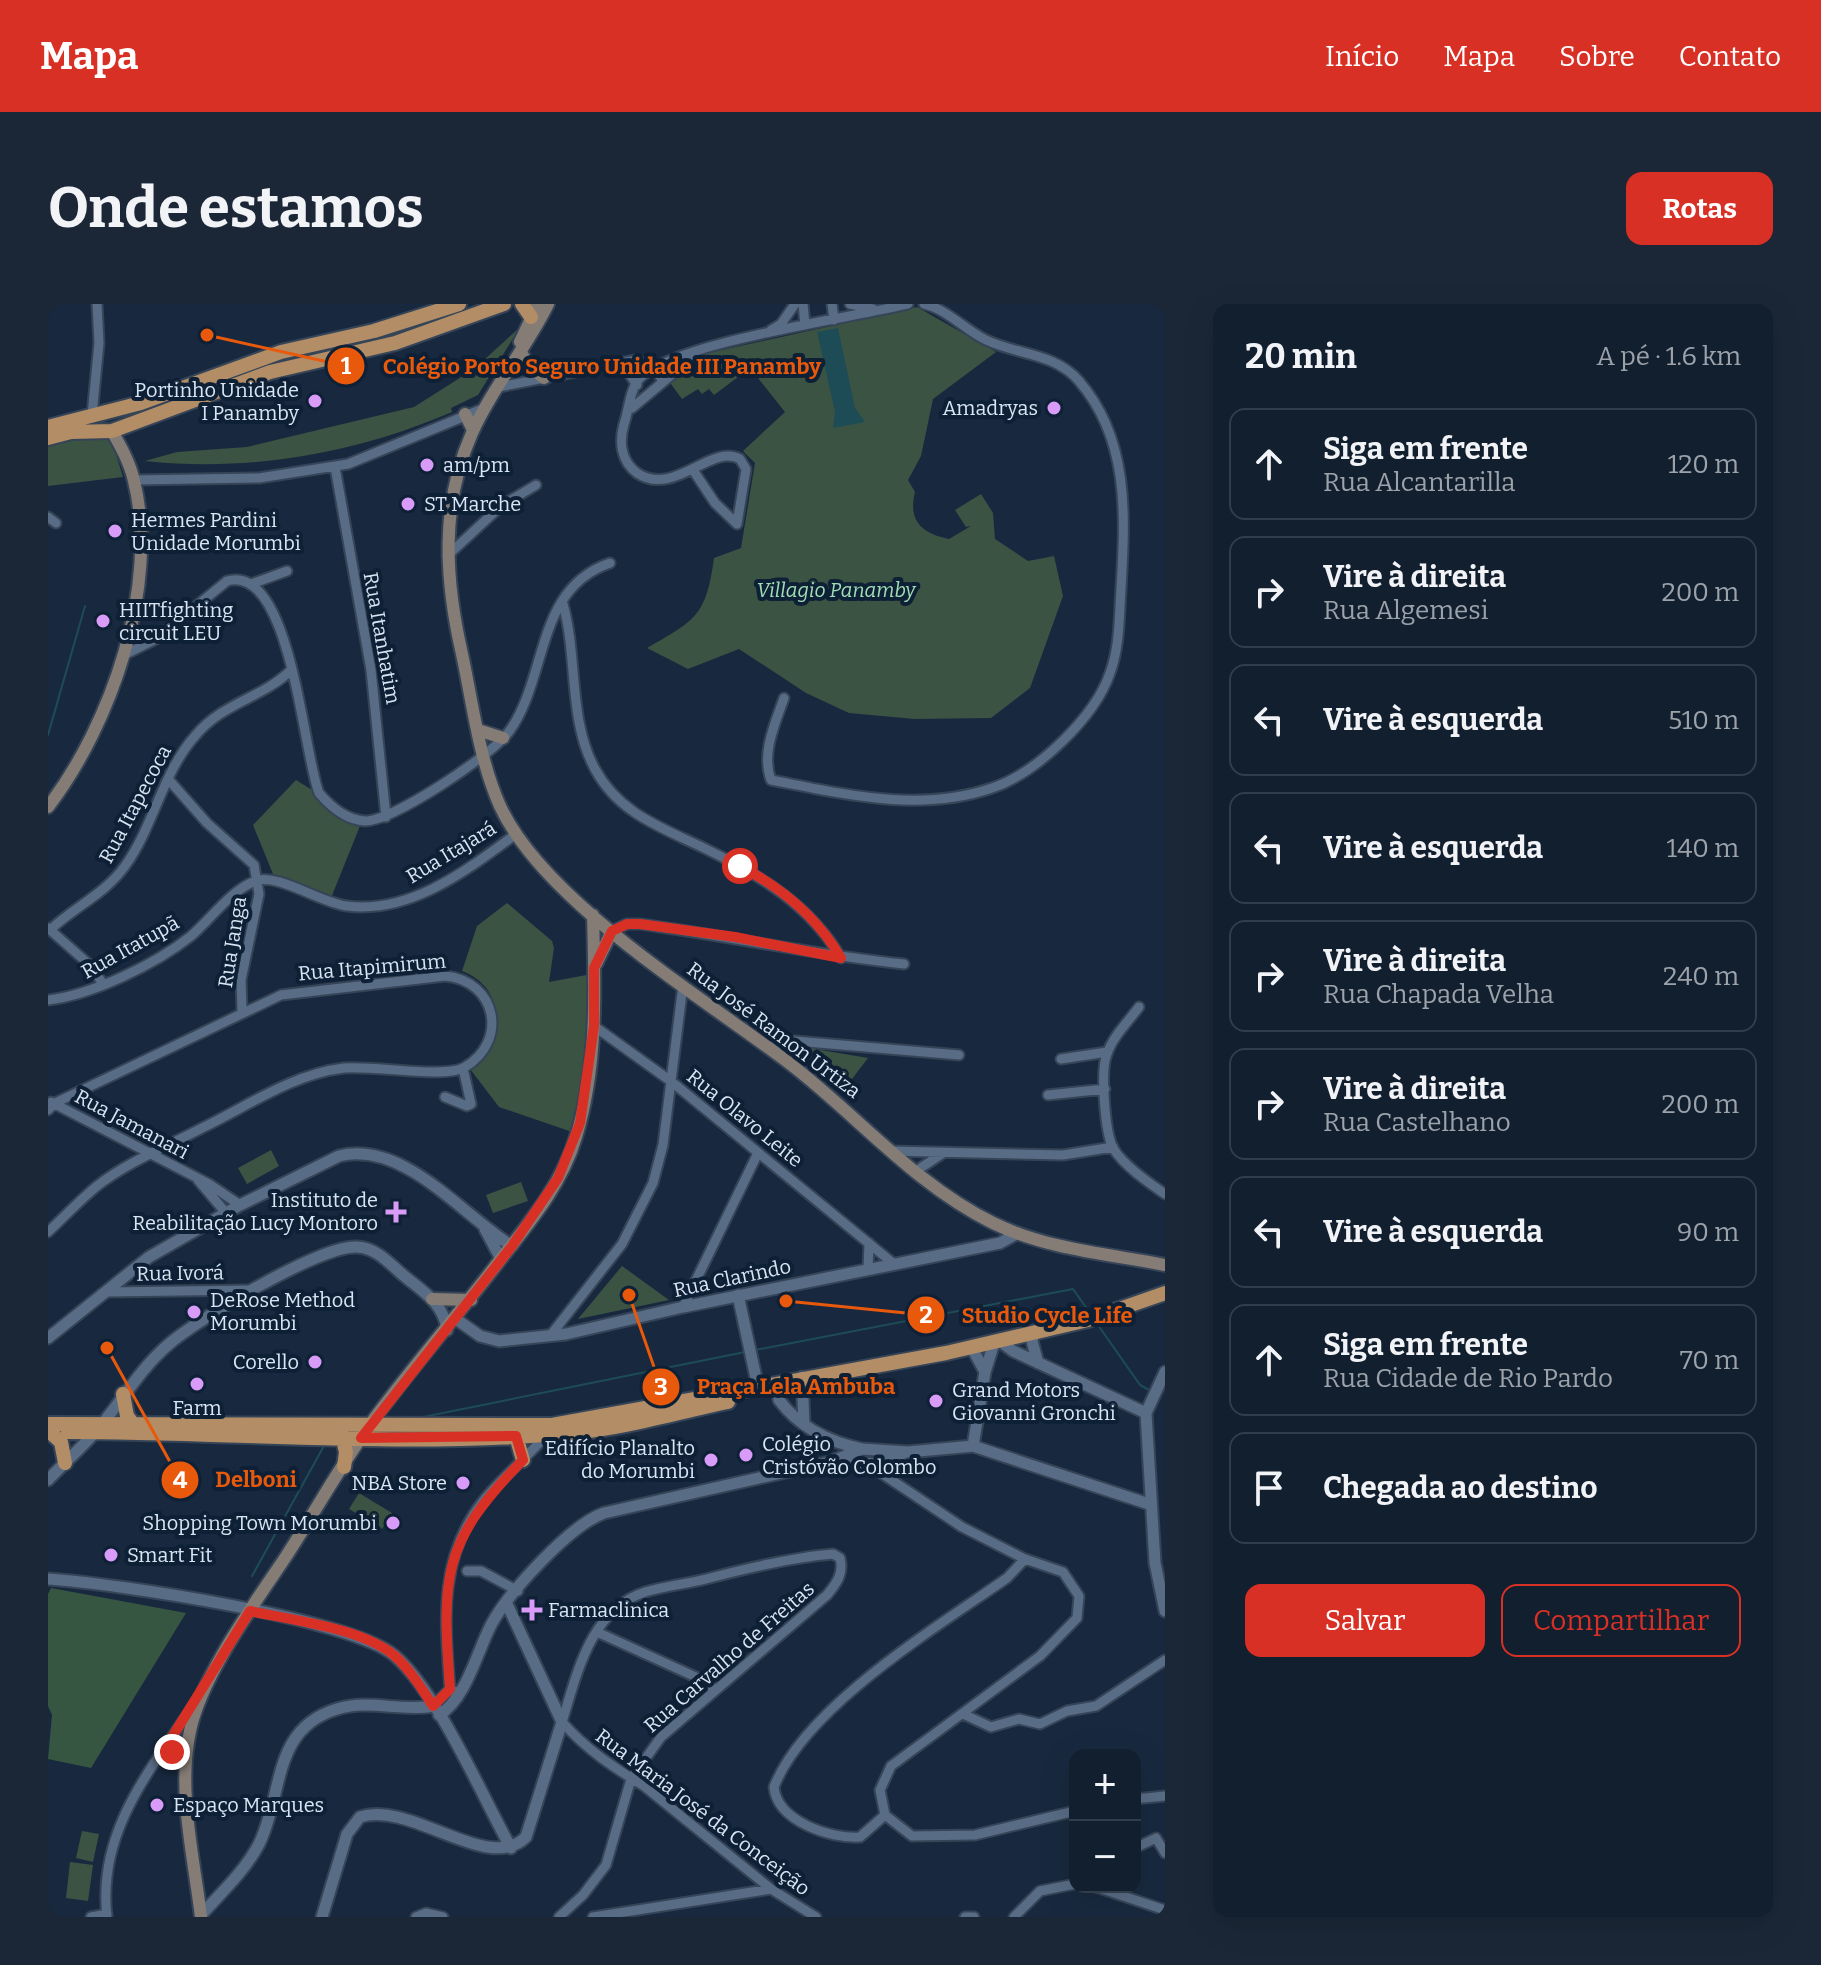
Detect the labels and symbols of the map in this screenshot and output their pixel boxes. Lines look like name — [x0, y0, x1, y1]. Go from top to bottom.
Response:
callout: Colégio Porto Seguro Unidade III Panamby — [326, 343, 837, 389]
text: 1 — [341, 352, 352, 380]
text: Colégio Porto Seguro Unidade III Panamby — [383, 353, 822, 380]
place label: Portinho Unidade I Panamby — [134, 378, 299, 425]
marker: Portinho Unidade I Panamby — [306, 392, 324, 410]
place label: Amadryas — [943, 396, 1038, 420]
marker: Amadryas — [1045, 399, 1063, 417]
place label: am/pm — [443, 453, 510, 477]
marker: am/pm — [418, 456, 436, 474]
place label: ST Marche — [424, 492, 521, 516]
marker: ST Marche — [399, 495, 417, 513]
place label: Hermes Pardini Unidade Morumbi — [131, 508, 301, 555]
marker: Hermes Pardini Unidade Morumbi — [106, 522, 124, 540]
street label: Rua Itanhatim — [359, 570, 405, 706]
park label: Villagio Panamby — [756, 578, 917, 602]
place label: HIITfighting circuit LEU — [119, 598, 233, 645]
marker: HIITfighting circuit LEU — [94, 612, 112, 630]
street label: Rua Itapecoca — [94, 741, 176, 867]
street label: Rua Itajará — [402, 816, 501, 889]
route start — [722, 848, 758, 884]
street label: Rua Janga — [213, 895, 251, 989]
street label: Rua Itatupã — [77, 910, 183, 984]
street label: Rua Itapimirum — [297, 949, 447, 985]
street label: Rua José Ramon Urtiza — [682, 957, 866, 1103]
street label: Rua Olavo Leite — [682, 1064, 808, 1172]
street label: Rua Jamanari — [71, 1084, 193, 1164]
place label: Instituto de Reabilitação Lucy Montoro — [132, 1188, 378, 1235]
marker: Instituto de Reabilitação Lucy Montoro — [385, 1201, 407, 1223]
street label: Rua Clarindo — [671, 1254, 793, 1302]
street label: Rua Ivorá — [136, 1260, 224, 1286]
place label: DeRose Method Morumbi — [210, 1288, 355, 1335]
callout: Studio Cycle Life — [906, 1292, 1149, 1338]
text: 2 — [919, 1301, 933, 1329]
text: Studio Cycle Life — [961, 1302, 1133, 1329]
marker: DeRose Method Morumbi — [185, 1303, 203, 1321]
place label: Corello — [233, 1350, 299, 1374]
marker: Corello — [306, 1353, 324, 1371]
callout: Praça Lela Ambuba — [641, 1364, 912, 1410]
text: 3 — [654, 1373, 668, 1401]
text: Praça Lela Ambuba — [697, 1373, 896, 1400]
marker: Farm — [188, 1375, 206, 1393]
place label: Grand Motors Giovanni Gronchi — [952, 1378, 1116, 1425]
marker: Grand Motors Giovanni Gronchi — [927, 1392, 945, 1410]
place label: Farm — [172, 1396, 222, 1420]
place label: Colégio Cristóvão Colombo — [762, 1432, 936, 1479]
place label: Edifício Planalto do Morumbi — [544, 1436, 695, 1483]
marker: Colégio Cristóvão Colombo — [737, 1446, 755, 1464]
marker: Edifício Planalto do Morumbi — [702, 1451, 720, 1469]
callout: Delboni — [160, 1457, 313, 1503]
text: 4 — [173, 1466, 188, 1494]
text: Delboni — [215, 1466, 297, 1493]
place label: NBA Store — [351, 1471, 447, 1495]
marker: NBA Store — [454, 1474, 472, 1492]
place label: Shopping Town Morumbi — [142, 1511, 377, 1535]
marker: Shopping Town Morumbi — [384, 1514, 402, 1532]
place label: Smart Fit — [127, 1543, 213, 1567]
marker: Smart Fit — [102, 1546, 120, 1564]
street label: Rua Carvalho de Freitas — [639, 1576, 819, 1738]
place label: Farmaclinica — [548, 1598, 669, 1622]
marker: Farmaclinica — [523, 1601, 541, 1619]
street label: Rua Maria José da Conceição — [591, 1723, 815, 1901]
route end — [154, 1734, 190, 1770]
place label: Espaço Marques — [173, 1793, 324, 1817]
marker: Espaço Marques — [148, 1796, 166, 1814]

